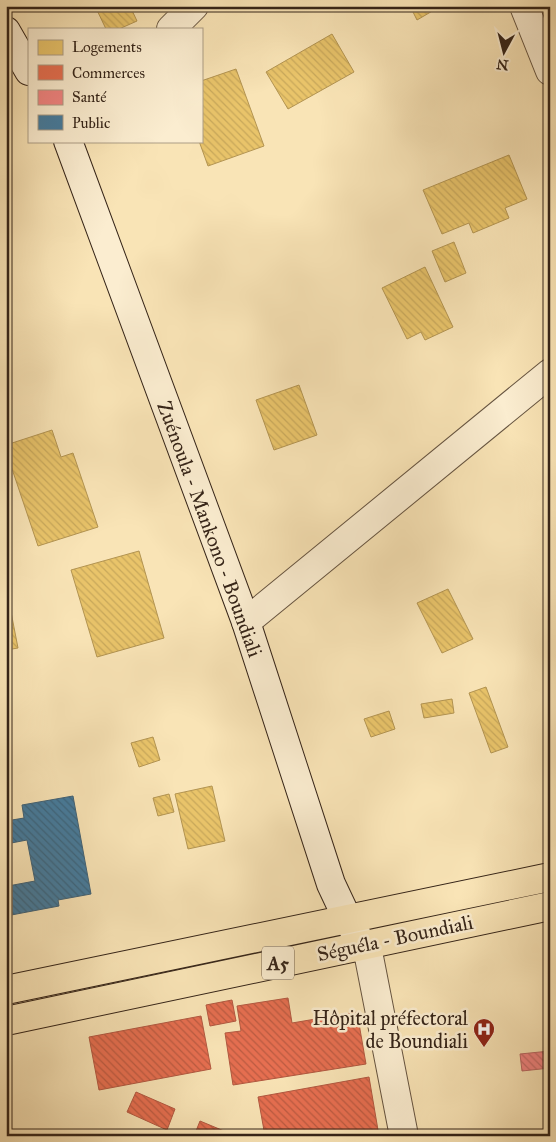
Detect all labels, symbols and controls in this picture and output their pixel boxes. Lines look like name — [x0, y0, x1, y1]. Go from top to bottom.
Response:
legend — [28, 28, 202, 142]
north arrow — [478, 28, 528, 78]
text: Logements — [72, 38, 142, 56]
text: N — [495, 55, 509, 74]
text: Commerces — [72, 64, 145, 82]
text: Santé — [72, 88, 107, 106]
text: Public — [72, 114, 110, 132]
street label: Zuénoula - Mankono - Boundiali — [152, 398, 268, 661]
street label: Séguéla - Boundiali — [315, 910, 476, 967]
road number: A5 — [262, 946, 294, 980]
place label: Hôpital préfectoral de Boundiali — [313, 1006, 469, 1053]
hospital icon: Hôpital préfectoral de Boundiali — [472, 1017, 496, 1048]

